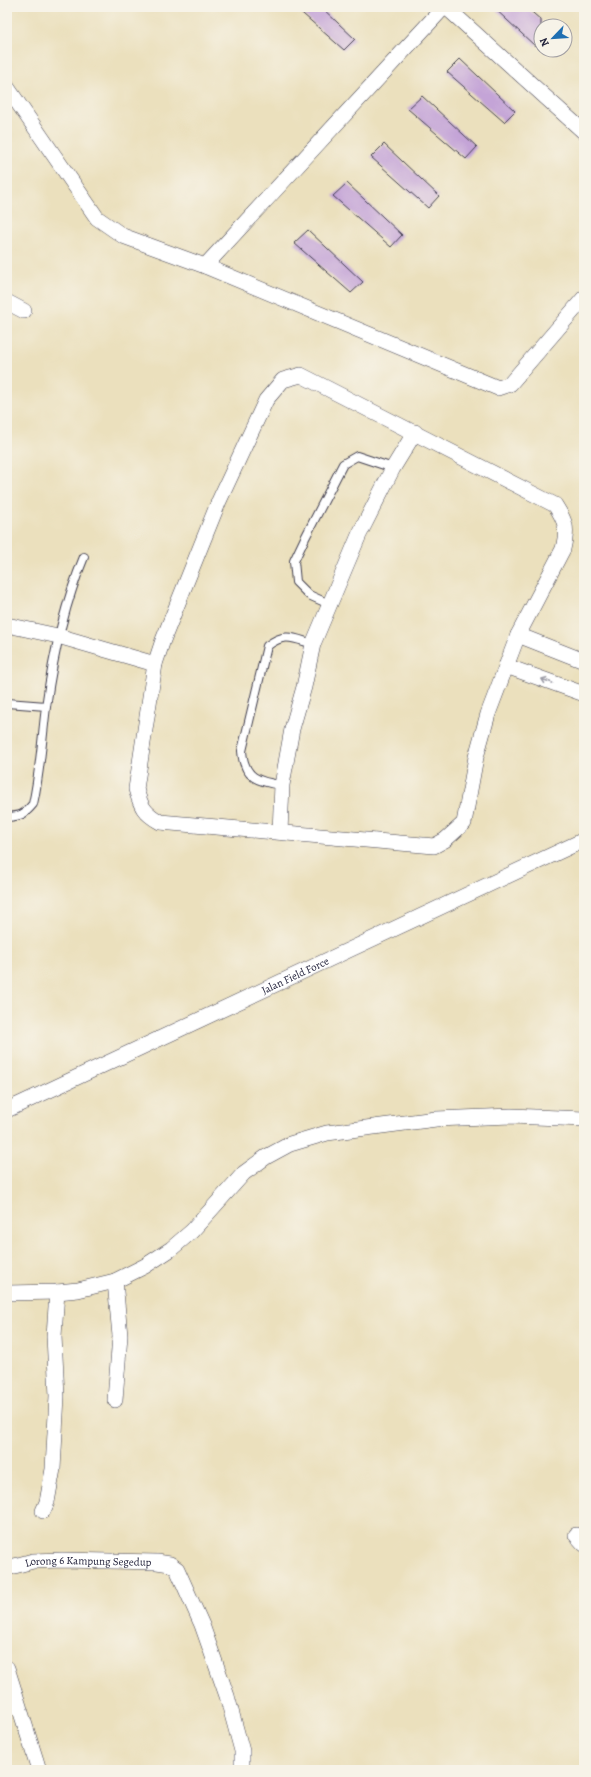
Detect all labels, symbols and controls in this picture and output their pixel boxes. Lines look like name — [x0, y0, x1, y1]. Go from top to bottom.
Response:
north arrow — [533, 18, 573, 58]
text: N — [536, 35, 553, 49]
one-way arrow — [542, 676, 554, 684]
street label: Jalan Field Force — [259, 953, 331, 998]
street label: Lorong 6 Kampung Segedup — [23, 1553, 152, 1571]

